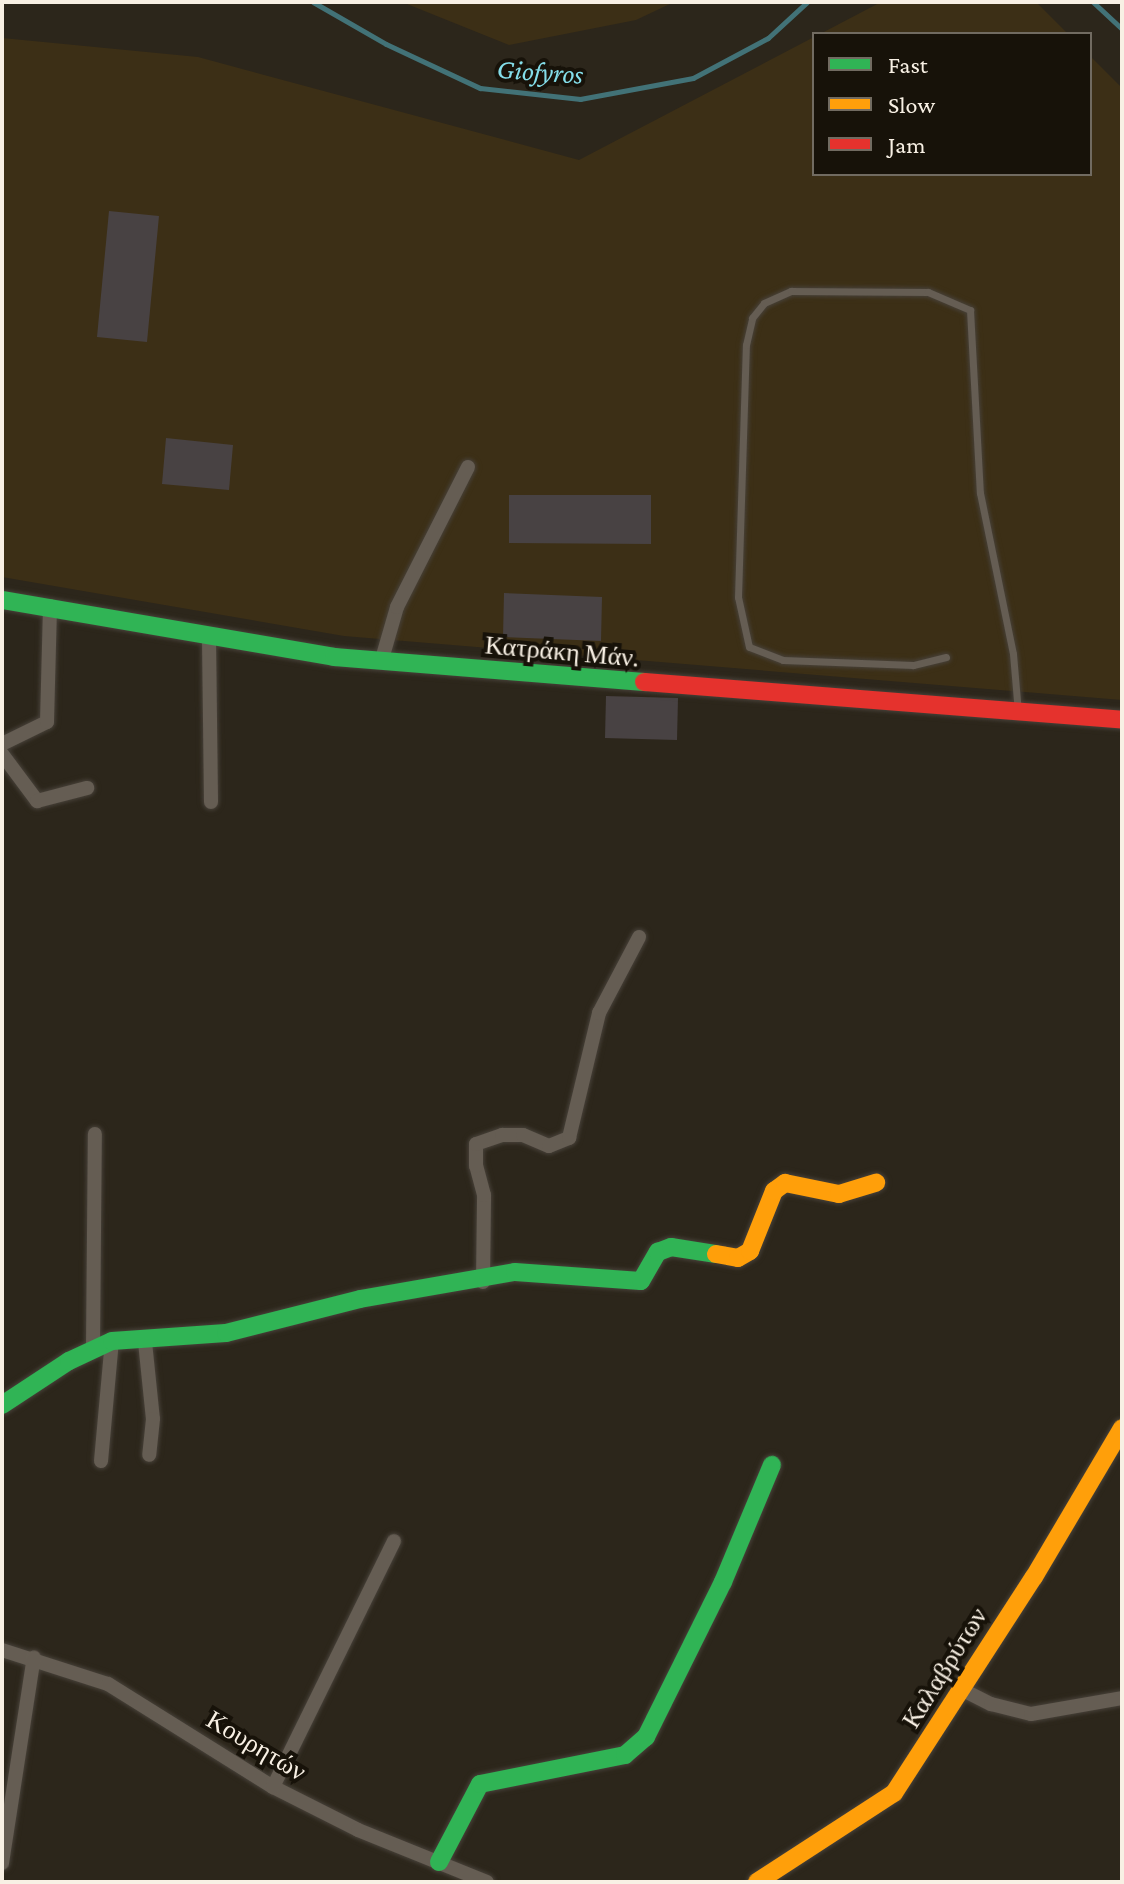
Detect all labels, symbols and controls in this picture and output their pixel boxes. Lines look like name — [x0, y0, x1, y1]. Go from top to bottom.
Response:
legend — [812, 32, 1092, 176]
text: Fast — [888, 51, 928, 78]
water label: Giofyros — [496, 52, 584, 92]
text: Slow — [888, 91, 935, 118]
text: Jam — [888, 131, 926, 158]
street label: Κατράκη Μάν. — [484, 630, 640, 674]
street label: Καλαβρύτων — [896, 1602, 994, 1734]
street label: Κουρητών — [201, 1704, 311, 1788]

